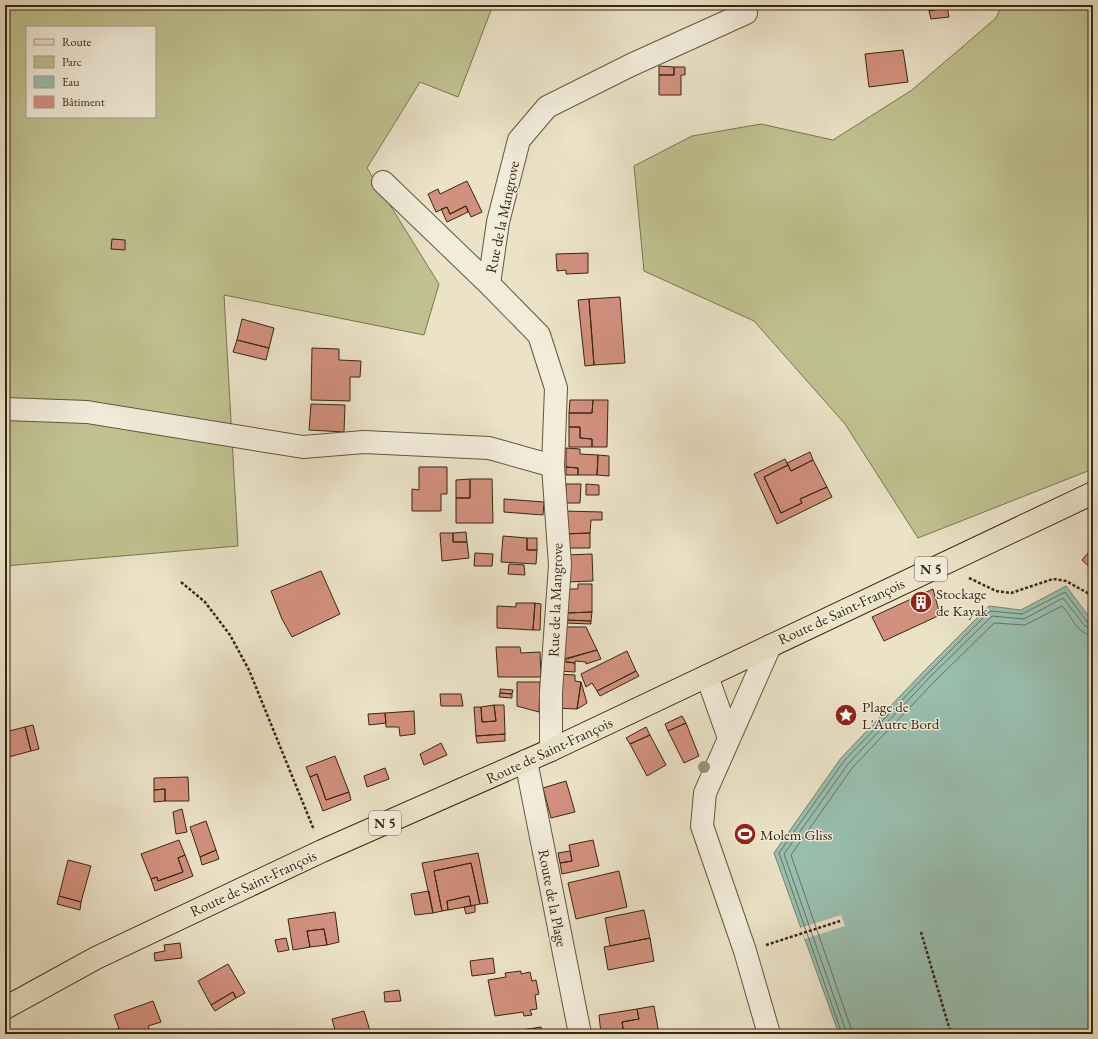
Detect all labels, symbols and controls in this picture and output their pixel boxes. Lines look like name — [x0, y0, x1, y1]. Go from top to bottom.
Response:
legend — [26, 26, 156, 118]
text: Route — [62, 34, 92, 50]
text: Parc — [62, 54, 82, 70]
text: Eau — [62, 74, 80, 90]
text: Bâtiment — [62, 94, 105, 110]
street label: Rue de la Mangrove — [481, 159, 523, 275]
street label: Rue de la Mangrove — [544, 542, 566, 657]
road number: N 5 — [915, 557, 947, 581]
street label: Route de Saint-François — [775, 573, 908, 649]
place label: Stockage de Kayak — [936, 584, 989, 620]
building icon: Stockage de Kayak — [908, 589, 934, 615]
place label: Plage de L'Autre Bord — [862, 697, 940, 733]
place icon: Plage de L'Autre Bord — [833, 702, 859, 728]
street label: Route de Saint-François — [483, 712, 616, 788]
road number: N 5 — [369, 811, 401, 835]
sports icon: Molem Gliss — [732, 821, 758, 847]
place label: Molem Gliss — [760, 825, 833, 844]
street label: Route de Saint-François — [187, 845, 320, 921]
street label: Route de la Plage — [534, 848, 572, 948]

